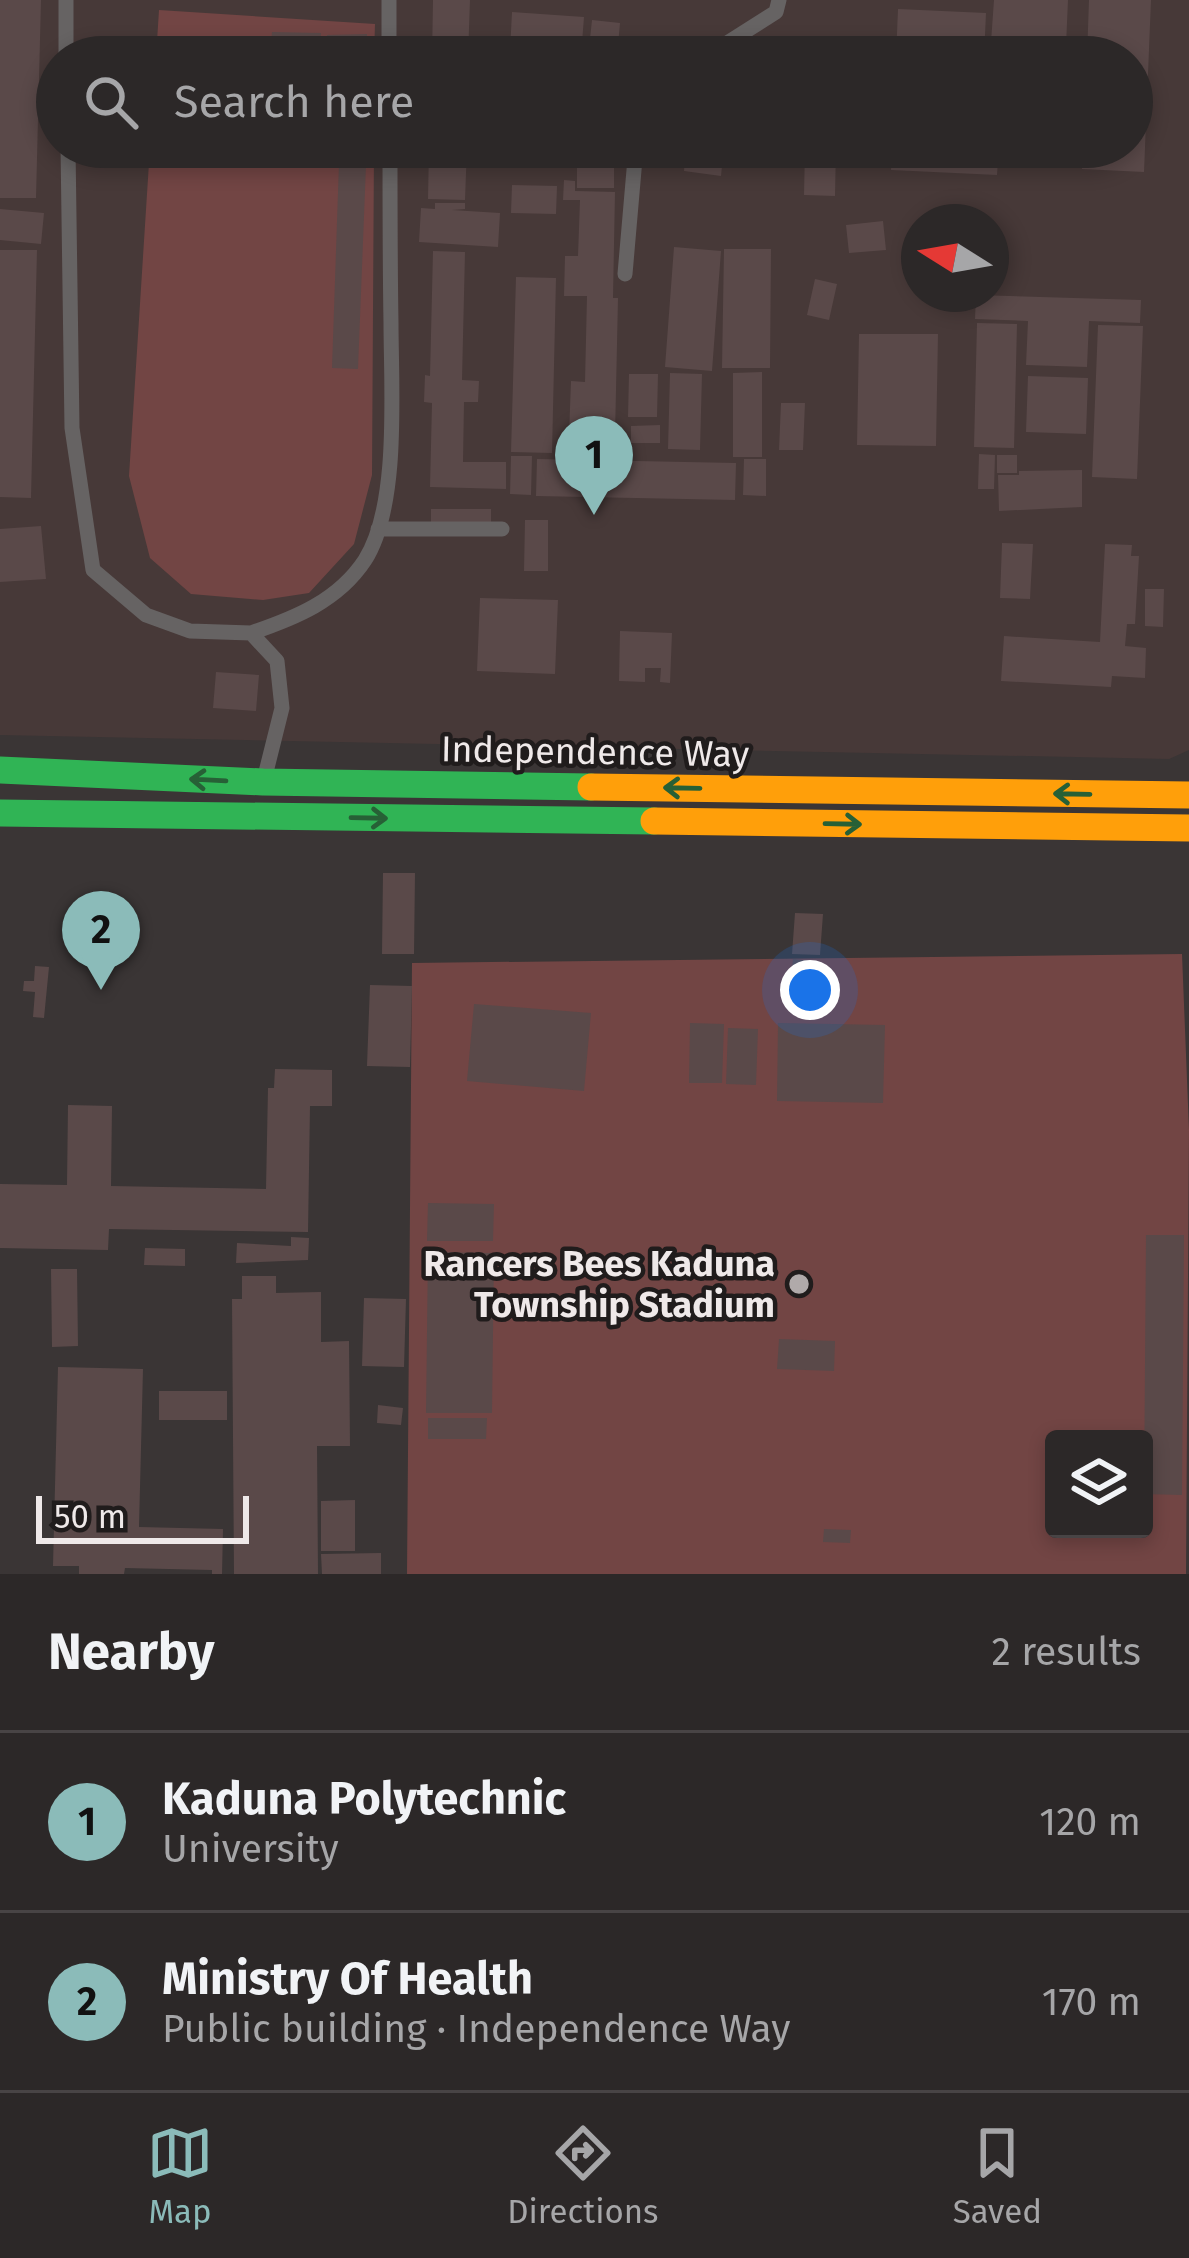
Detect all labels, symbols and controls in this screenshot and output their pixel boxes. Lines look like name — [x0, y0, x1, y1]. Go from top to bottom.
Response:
search box — [36, 36, 1153, 168]
icon: search — [78, 69, 144, 135]
text: Search here — [174, 75, 414, 129]
north arrow — [901, 204, 1009, 312]
pin: 1 — [555, 416, 633, 515]
street label: Independence Way — [440, 727, 750, 777]
one-way arrow — [189, 768, 228, 791]
one-way arrow — [663, 777, 702, 799]
one-way arrow — [1053, 782, 1092, 805]
one-way arrow — [349, 807, 388, 829]
one-way arrow — [823, 813, 862, 835]
pin: 2 — [62, 891, 140, 990]
your location — [780, 960, 840, 1020]
place label: Rancers Bees Kaduna Township Stadium — [424, 1242, 775, 1327]
marker: Rancers Bees Kaduna Township Stadium — [786, 1271, 812, 1297]
map controls — [1045, 1430, 1153, 1538]
button: layers — [1045, 1430, 1153, 1538]
scale bar — [36, 1490, 249, 1543]
text: 50 m — [54, 1497, 126, 1537]
text: Nearby — [48, 1621, 214, 1683]
text: 2 results — [992, 1629, 1141, 1675]
text: Kaduna Polytechnic — [162, 1772, 566, 1826]
text: 1 — [78, 1799, 96, 1845]
text: 120 m — [1039, 1799, 1141, 1845]
text: University — [162, 1826, 339, 1872]
text: Ministry Of Health — [162, 1952, 533, 2006]
text: 2 — [77, 1979, 97, 2025]
text: 170 m — [1042, 1979, 1141, 2025]
text: Public building · Independence Way — [162, 2006, 790, 2052]
tab: Map — [147, 2120, 213, 2232]
tab: Directions — [507, 2120, 659, 2232]
tab: Saved — [953, 2120, 1042, 2232]

